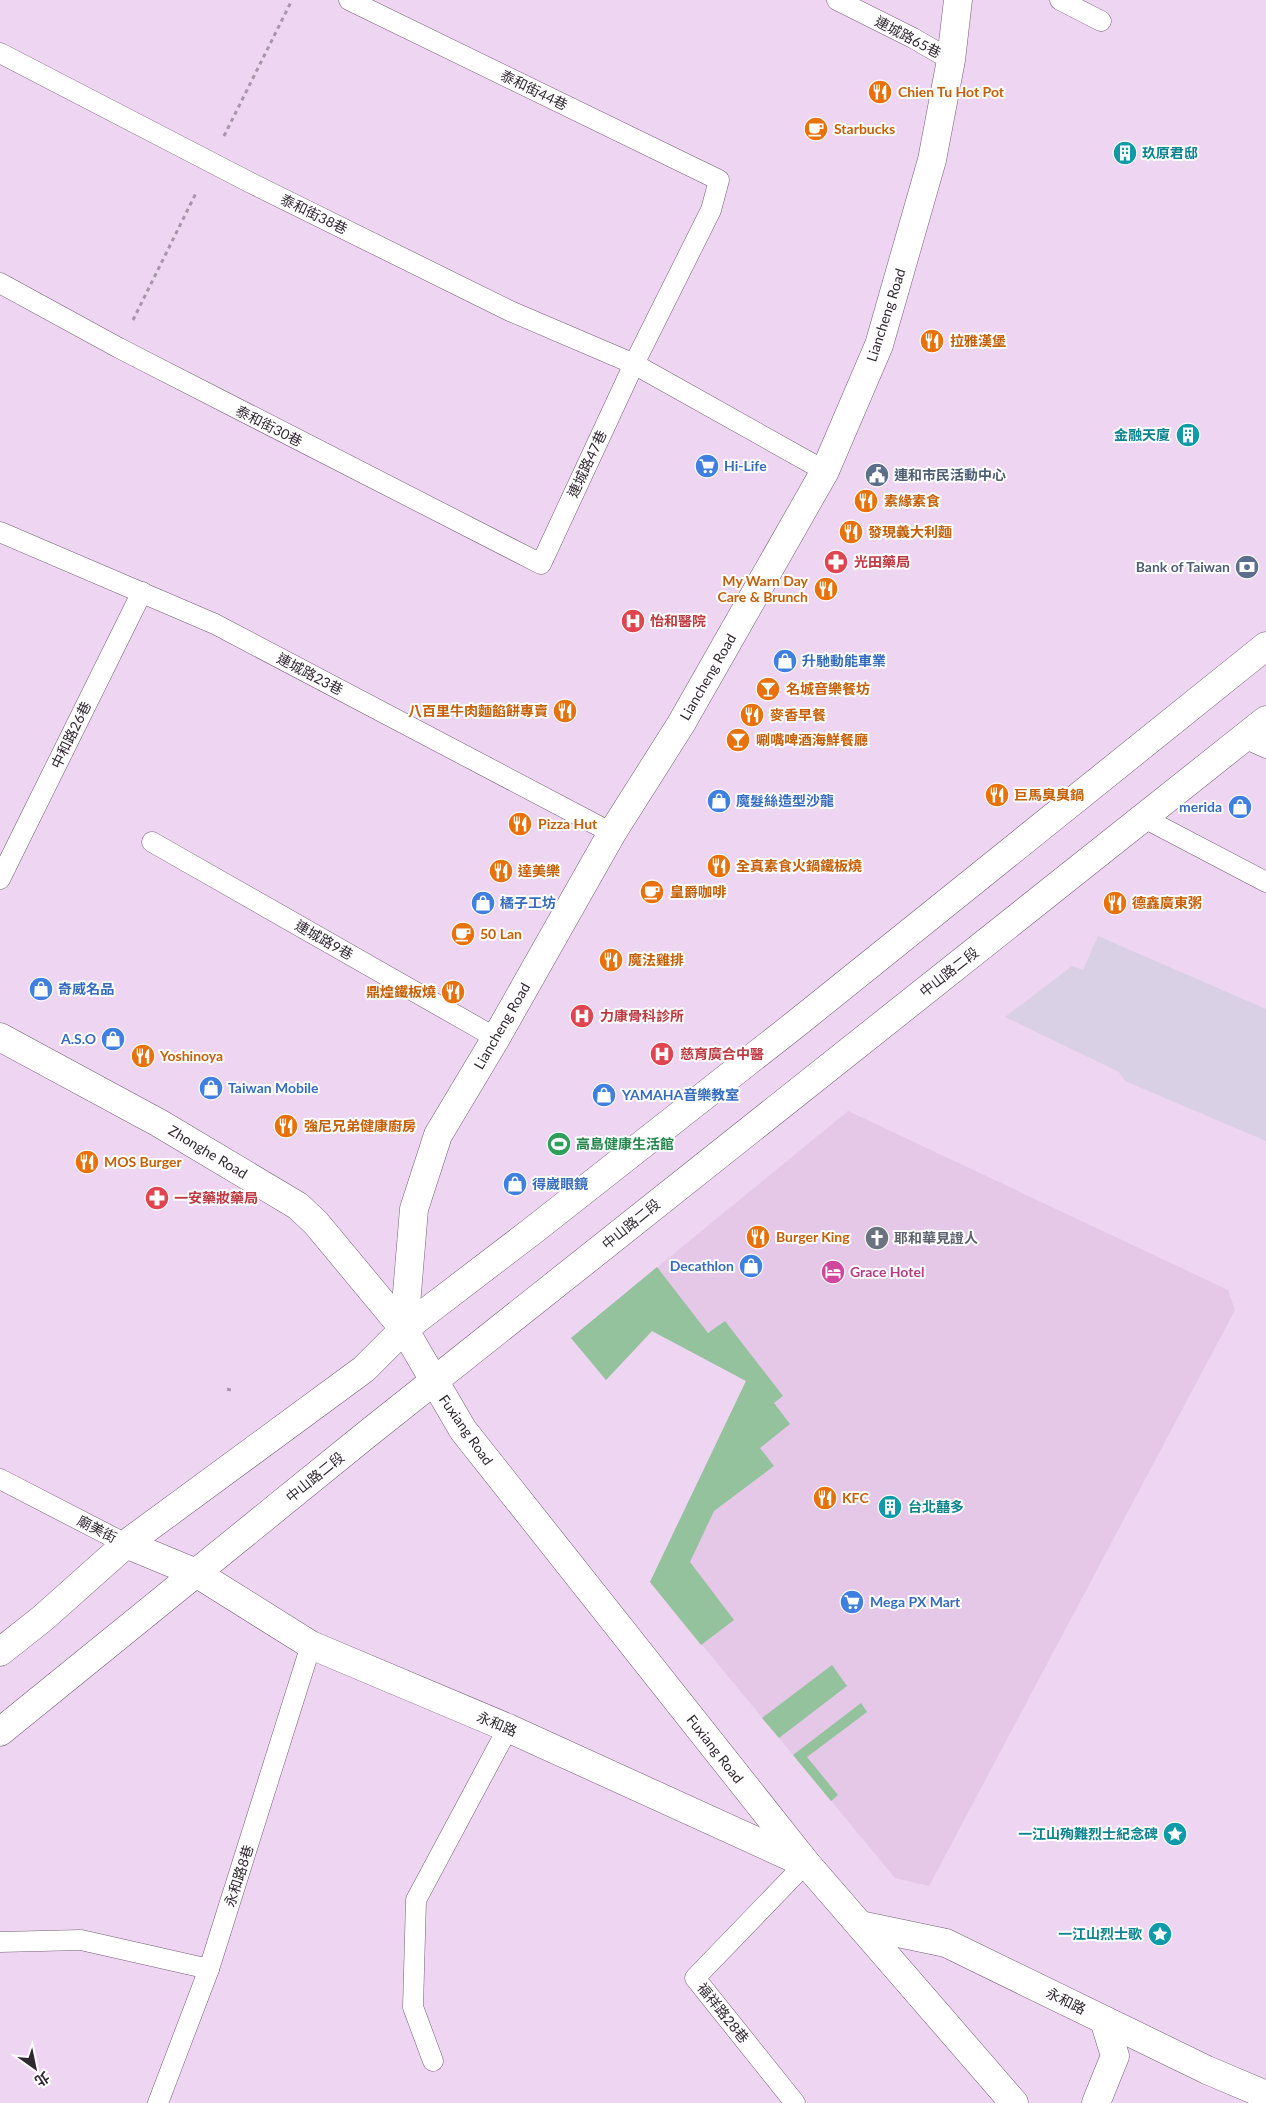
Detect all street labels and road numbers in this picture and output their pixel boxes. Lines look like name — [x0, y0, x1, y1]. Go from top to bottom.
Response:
street label: 連城路65巷 — [872, 12, 944, 61]
street label: 泰和街44巷 — [498, 66, 570, 113]
street label: 泰和街38巷 — [278, 190, 350, 237]
street label: Liancheng Road — [862, 266, 909, 364]
street label: 泰和街30巷 — [233, 402, 305, 450]
street label: 連城路47巷 — [564, 427, 610, 500]
street label: Liancheng Road — [676, 631, 739, 723]
street label: 連城路23巷 — [274, 649, 346, 698]
street label: 中和路26巷 — [47, 699, 94, 771]
street label: 連城路9巷 — [292, 916, 356, 963]
street label: 中山路二段 — [916, 943, 982, 1000]
street label: Liancheng Road — [470, 980, 533, 1072]
street label: Zhonghe Road — [166, 1121, 251, 1182]
street label: 中山路二段 — [598, 1195, 663, 1252]
street label: Fuxiang Road — [436, 1391, 497, 1468]
street label: 中山路二段 — [282, 1448, 347, 1505]
street label: 廟美街 — [75, 1511, 120, 1546]
street label: 永和路 — [475, 1708, 520, 1740]
street label: Fuxiang Road — [683, 1711, 747, 1786]
street label: 永和路8巷 — [221, 1843, 257, 1909]
street label: 福祥路28巷 — [694, 1979, 753, 2046]
street label: 永和路 — [1044, 1984, 1089, 2017]

